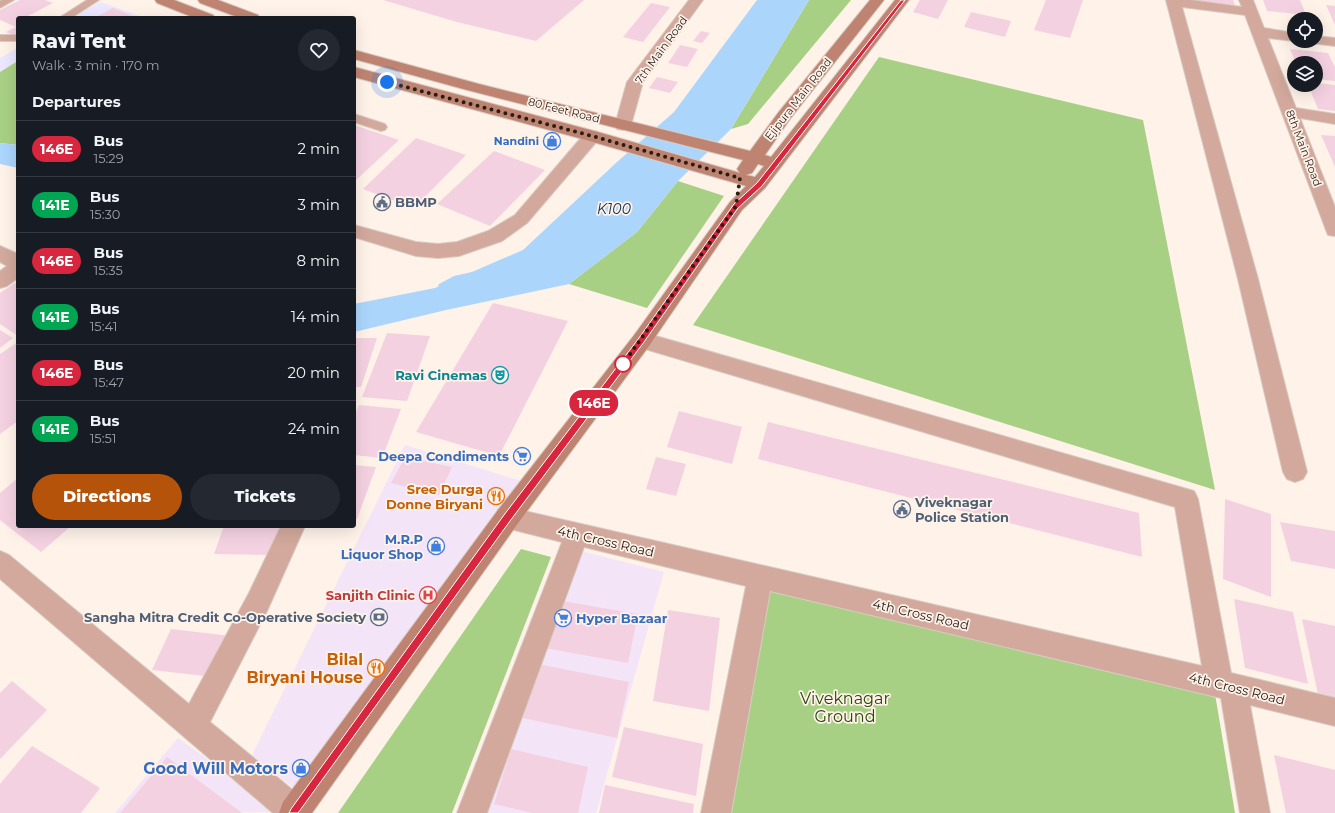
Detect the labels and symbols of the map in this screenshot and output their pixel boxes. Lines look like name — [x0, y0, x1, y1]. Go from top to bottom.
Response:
street label: 7th Main Road — [632, 13, 690, 87]
street label: Ejipura Main Road — [762, 55, 834, 143]
your location — [377, 72, 397, 92]
street label: 80 Feet Road — [527, 94, 601, 126]
street label: 8th Main Road — [1283, 108, 1325, 188]
shop icon: Nandini — [542, 131, 562, 151]
place label: Nandini — [494, 134, 539, 148]
public building icon: BBMP — [372, 192, 392, 212]
place label: BBMP — [395, 194, 437, 210]
water label: K100 — [597, 200, 631, 218]
unlabelled marker — [614, 355, 632, 373]
theatre icon: Ravi Cinemas — [490, 365, 510, 385]
place label: Ravi Cinemas — [395, 367, 487, 383]
line badge: 146E — [566, 390, 622, 416]
supermarket icon: Deepa Condiments — [512, 446, 532, 466]
place label: Deepa Condiments — [378, 448, 509, 464]
place label: Sree Durga Donne Biryani — [386, 481, 483, 512]
restaurant icon: Sree Durga Donne Biryani — [486, 486, 506, 506]
place label: Viveknagar Police Station — [914, 494, 1009, 525]
public building icon: Viveknagar Police Station — [892, 499, 912, 519]
street label: 4th Cross Road — [556, 522, 656, 560]
place label: M.R.P Liquor Shop — [341, 531, 423, 562]
shop icon: M.R.P Liquor Shop — [426, 536, 446, 556]
hospital icon: Sanjith Clinic — [418, 585, 438, 605]
place label: Sanjith Clinic — [326, 587, 415, 603]
street label: 4th Cross Road — [871, 595, 971, 633]
bank icon: Sangha Mitra Credit Co-Operative Society — [369, 607, 389, 627]
supermarket icon: Hyper Bazaar — [553, 608, 573, 628]
place label: Sangha Mitra Credit Co-Operative Society — [84, 609, 366, 625]
place label: Hyper Bazaar — [576, 610, 668, 626]
place label: Bilal Biryani House — [247, 650, 363, 687]
restaurant icon: Bilal Biryani House — [366, 658, 386, 678]
street label: 4th Cross Road — [1187, 668, 1287, 708]
park label: Viveknagar Ground — [800, 689, 890, 726]
shop icon: Good Will Motors — [291, 758, 311, 778]
place label: Good Will Motors — [143, 759, 288, 778]

